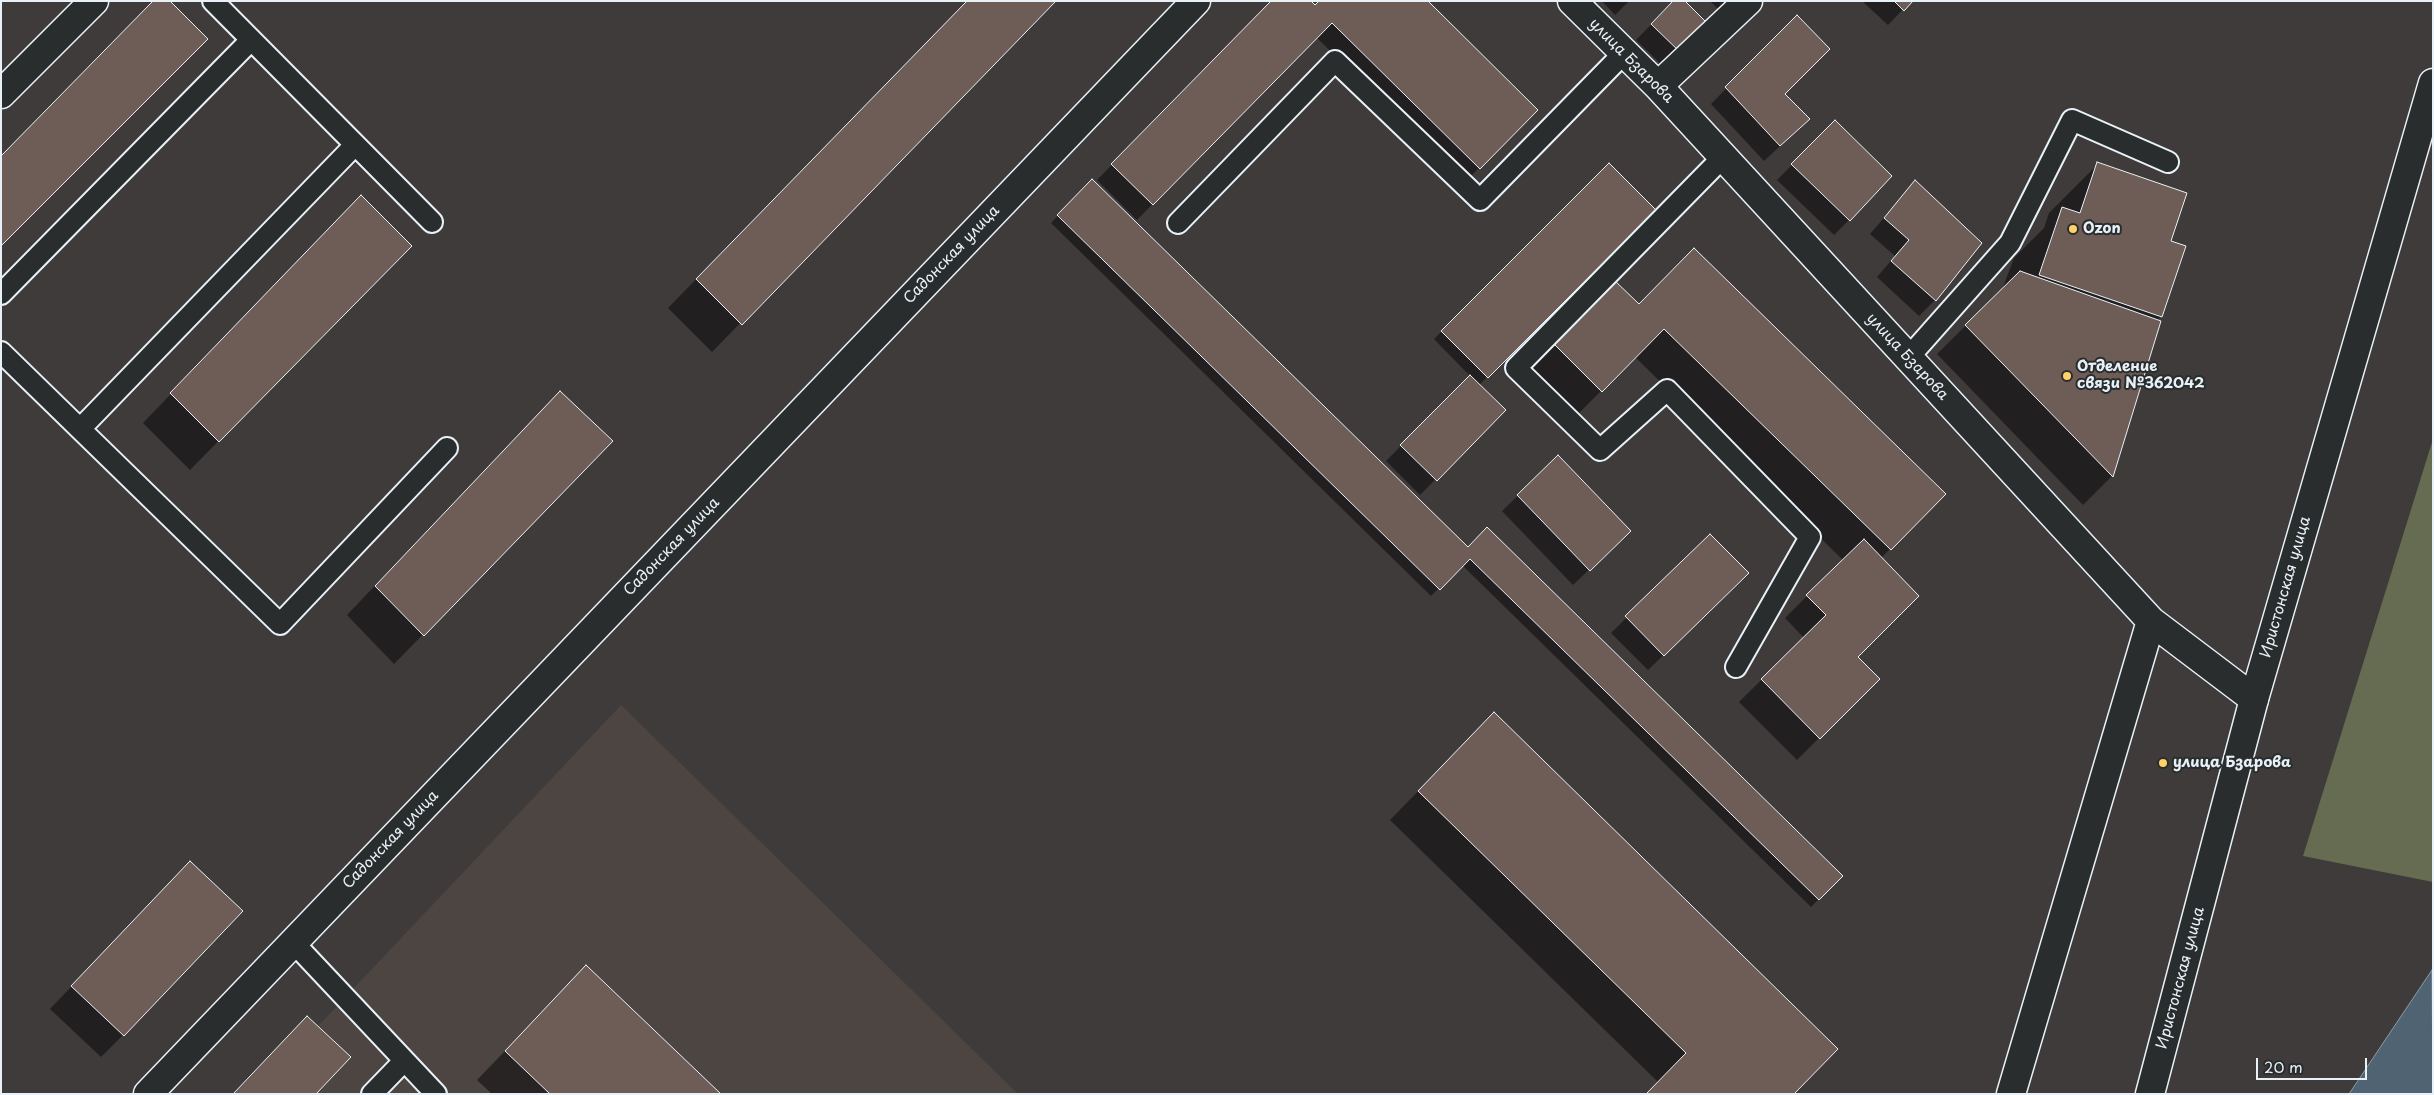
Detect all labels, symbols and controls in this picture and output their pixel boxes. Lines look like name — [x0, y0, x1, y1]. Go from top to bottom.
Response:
street label: улица Бзарова — [1585, 15, 1677, 107]
street label: Садонская улица — [900, 202, 1004, 308]
place label: Ozon — [2083, 220, 2121, 238]
marker: Ozon — [2067, 223, 2079, 235]
street label: улица Бзарова — [1862, 310, 1952, 404]
place label: Отделение связи №362042 — [2077, 358, 2204, 393]
marker: Отделение связи №362042 — [2061, 370, 2073, 382]
street label: Садонская улица — [620, 494, 724, 600]
street label: Иристонская улица — [2257, 514, 2315, 660]
place label: улица Бзарова — [2173, 754, 2291, 772]
marker: улица Бзарова — [2157, 757, 2169, 769]
street label: Садонская улица — [339, 787, 443, 893]
street label: Иристонская улица — [2153, 905, 2209, 1051]
scale bar — [2259, 1048, 2370, 1080]
text: 20 m — [2264, 1055, 2303, 1078]

